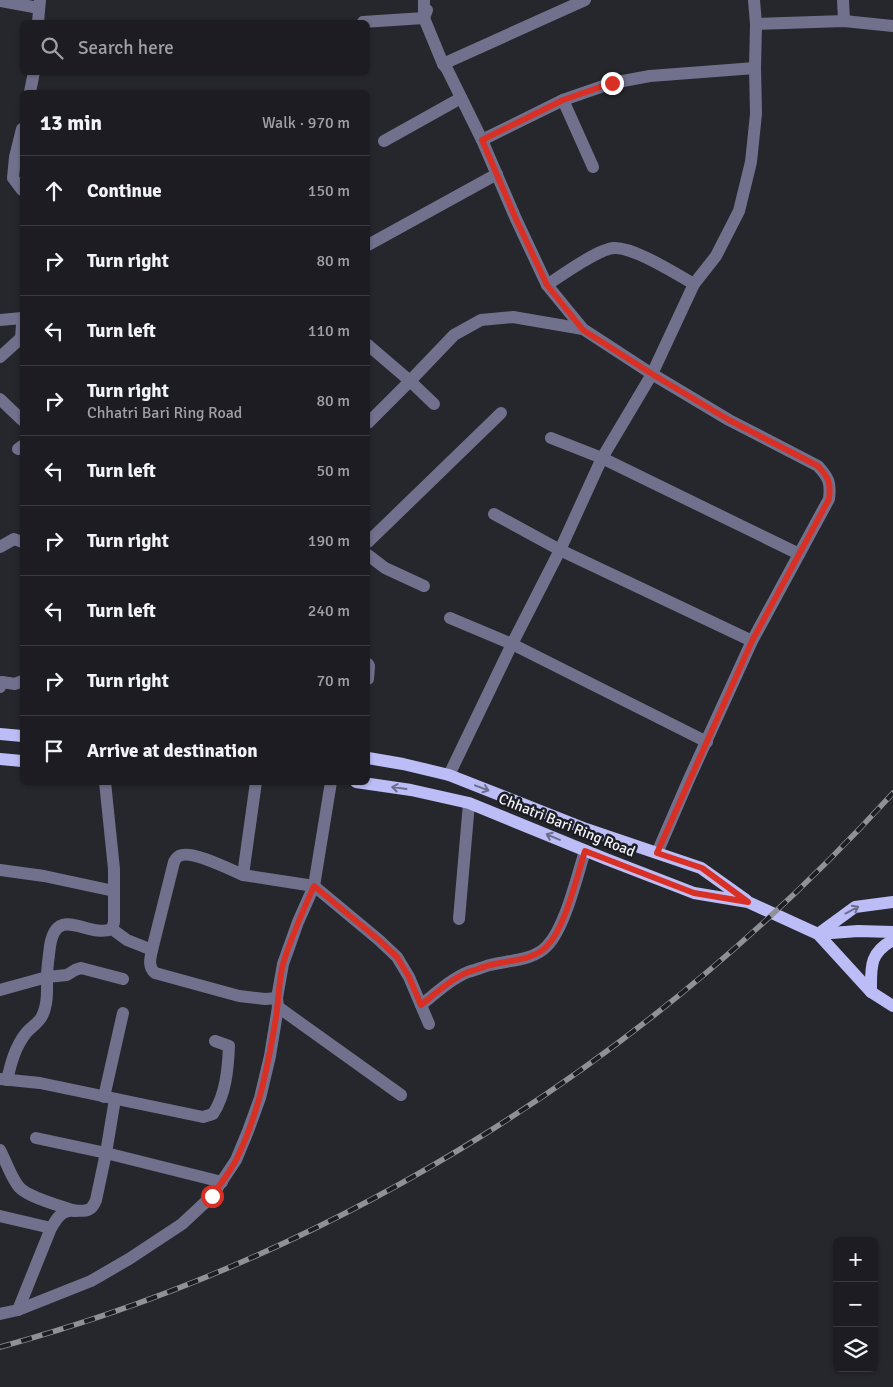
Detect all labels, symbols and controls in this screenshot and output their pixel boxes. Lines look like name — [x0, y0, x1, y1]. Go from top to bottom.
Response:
search box — [20, 20, 370, 75]
icon: search — [38, 34, 66, 62]
text: Search here — [78, 36, 174, 60]
route end — [601, 72, 624, 95]
text: 13 min — [40, 110, 102, 136]
text: Walk · 970 m — [262, 113, 350, 133]
icon: ahead — [40, 177, 68, 205]
text: Continue — [87, 179, 162, 203]
text: 150 m — [308, 181, 350, 201]
icon: right — [40, 247, 68, 275]
text: Turn right — [87, 249, 169, 273]
text: 80 m — [316, 251, 350, 271]
icon: left — [40, 317, 68, 345]
text: Turn left — [87, 319, 156, 343]
text: 110 m — [308, 321, 350, 341]
text: Turn right — [87, 379, 169, 403]
icon: right — [40, 387, 68, 415]
text: 80 m — [316, 391, 350, 411]
text: Chhatri Bari Ring Road — [87, 403, 242, 423]
icon: left — [40, 457, 68, 485]
text: Turn left — [87, 459, 156, 483]
text: 50 m — [316, 461, 350, 481]
icon: right — [40, 527, 68, 555]
text: Turn right — [87, 529, 169, 553]
text: 190 m — [308, 531, 350, 551]
icon: left — [40, 597, 68, 625]
text: Turn left — [87, 599, 156, 623]
text: 240 m — [308, 601, 350, 621]
icon: right — [40, 667, 68, 695]
text: Turn right — [87, 669, 169, 693]
text: 70 m — [316, 671, 350, 691]
icon: arrive — [40, 737, 68, 765]
text: Arrive at destination — [87, 739, 258, 763]
one-way arrow — [391, 783, 407, 793]
one-way arrow — [474, 784, 489, 793]
street label: Chhatri Bari Ring Road — [496, 789, 638, 861]
one-way arrow — [546, 832, 561, 842]
one-way arrow — [845, 905, 860, 915]
route start — [201, 1185, 224, 1208]
map controls — [833, 1237, 878, 1372]
button: + — [833, 1237, 878, 1282]
button: − — [833, 1282, 878, 1327]
button: layers — [833, 1327, 878, 1372]

